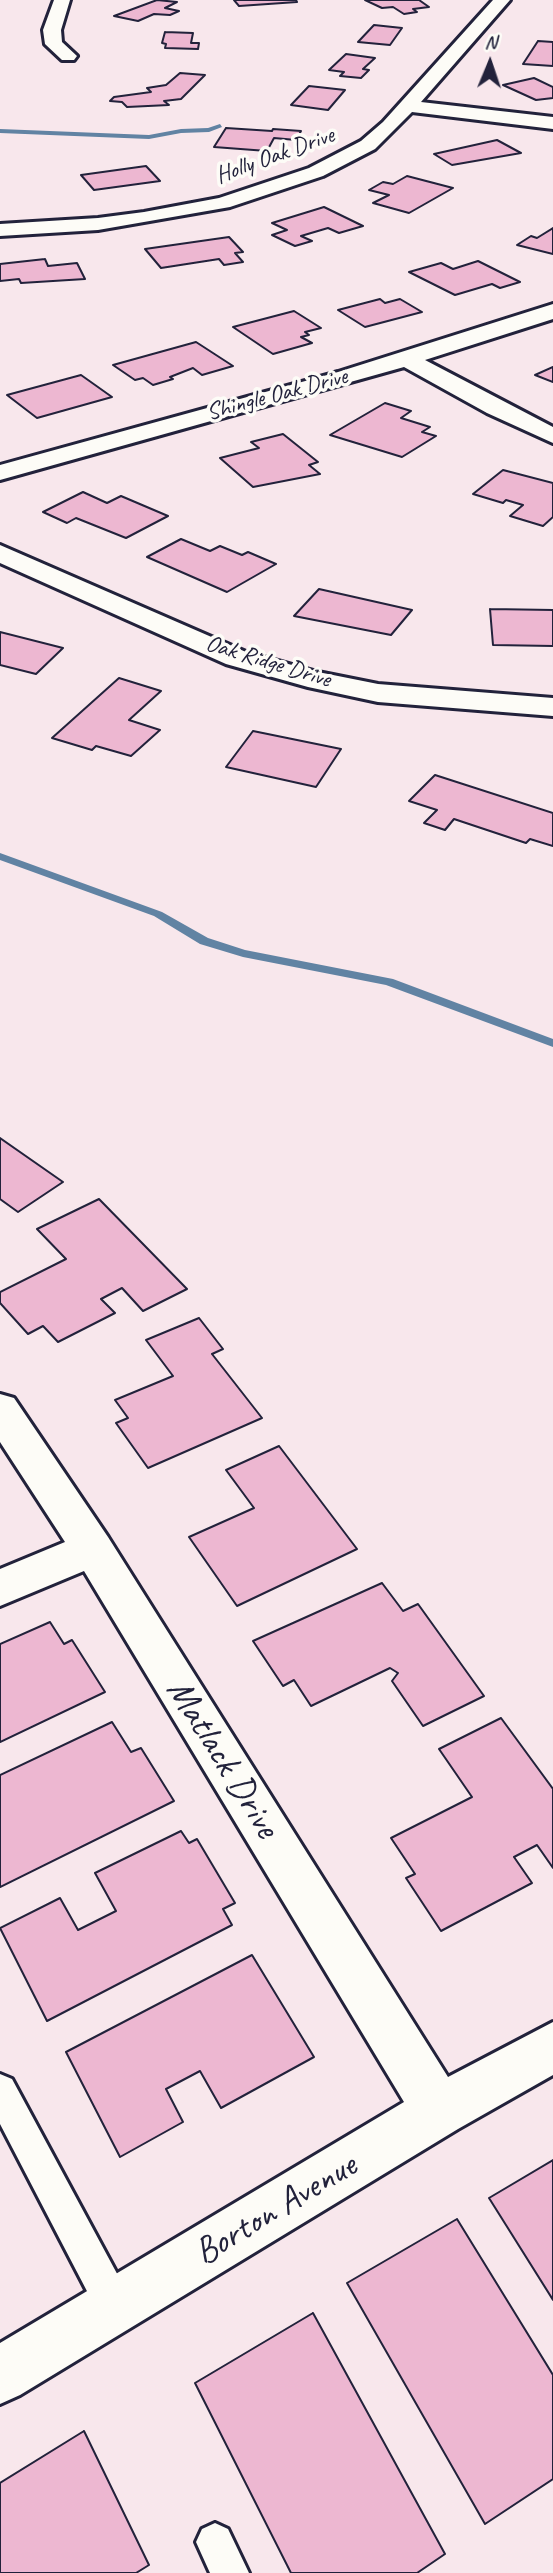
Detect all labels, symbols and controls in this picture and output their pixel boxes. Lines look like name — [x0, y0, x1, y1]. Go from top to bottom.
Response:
north arrow — [455, 28, 525, 98]
text: N — [484, 30, 497, 54]
street label: Holly Oak Drive — [212, 121, 338, 191]
street label: Shingle Oak Drive — [203, 362, 351, 428]
street label: Oak Ridge Drive — [202, 629, 334, 695]
street label: Matlack Drive — [156, 1671, 288, 1847]
street label: Borton Avenue — [187, 2144, 365, 2276]

